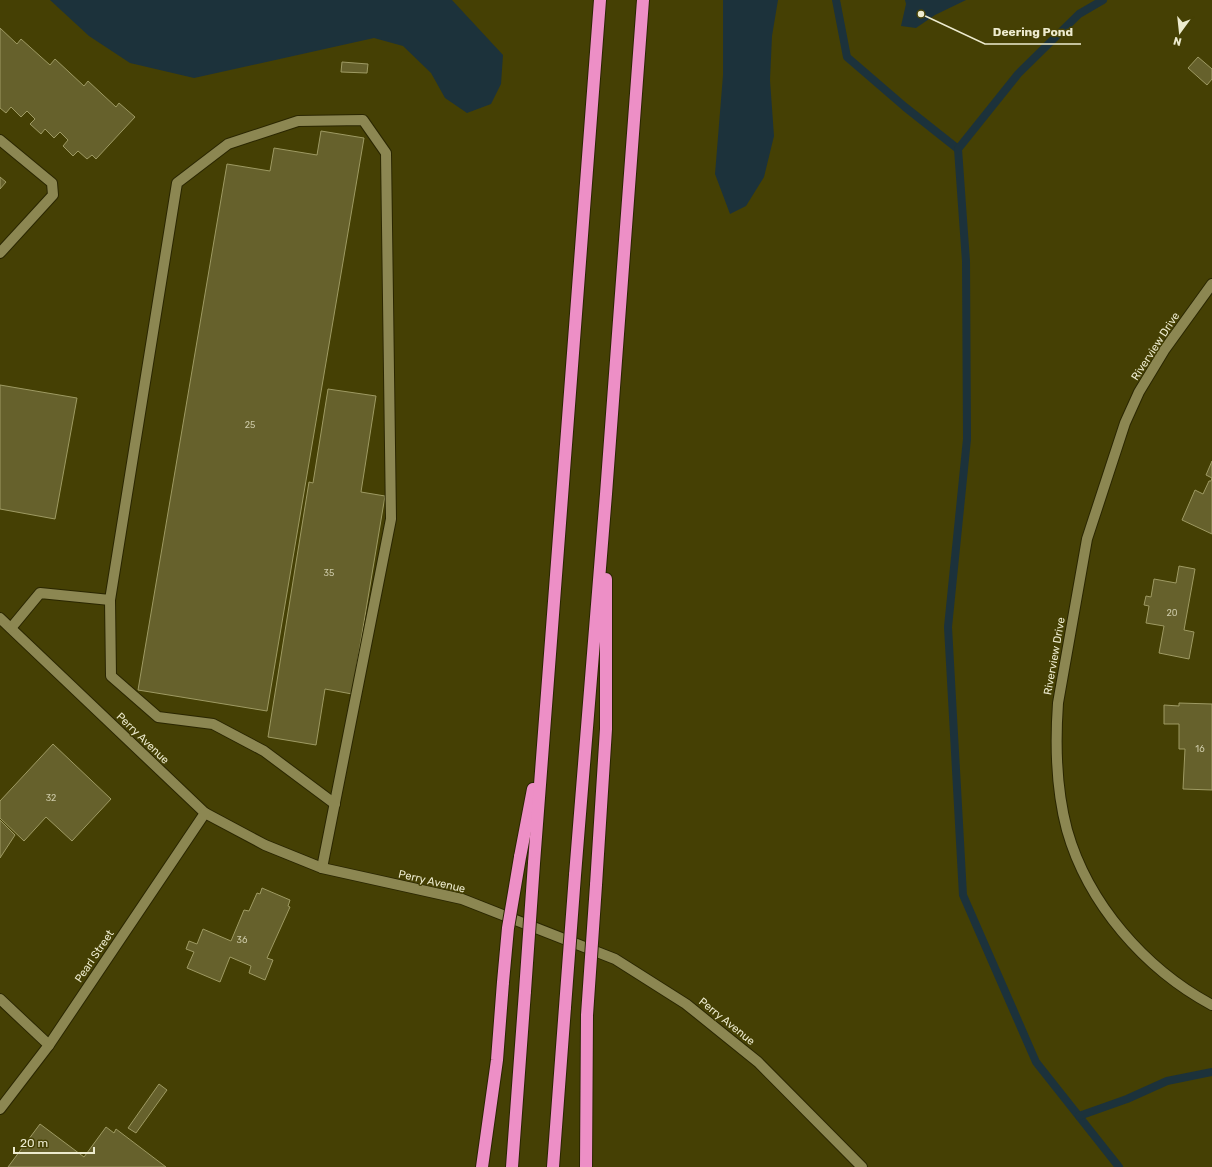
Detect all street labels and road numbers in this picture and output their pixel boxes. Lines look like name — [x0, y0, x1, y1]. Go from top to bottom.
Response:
street label: Riverview Drive — [1129, 310, 1182, 383]
street label: Riverview Drive — [1041, 616, 1068, 696]
street label: Perry Avenue — [114, 710, 172, 767]
street label: Perry Avenue — [397, 867, 467, 895]
street label: Pearl Street — [72, 927, 117, 985]
street label: Perry Avenue — [696, 995, 757, 1048]

